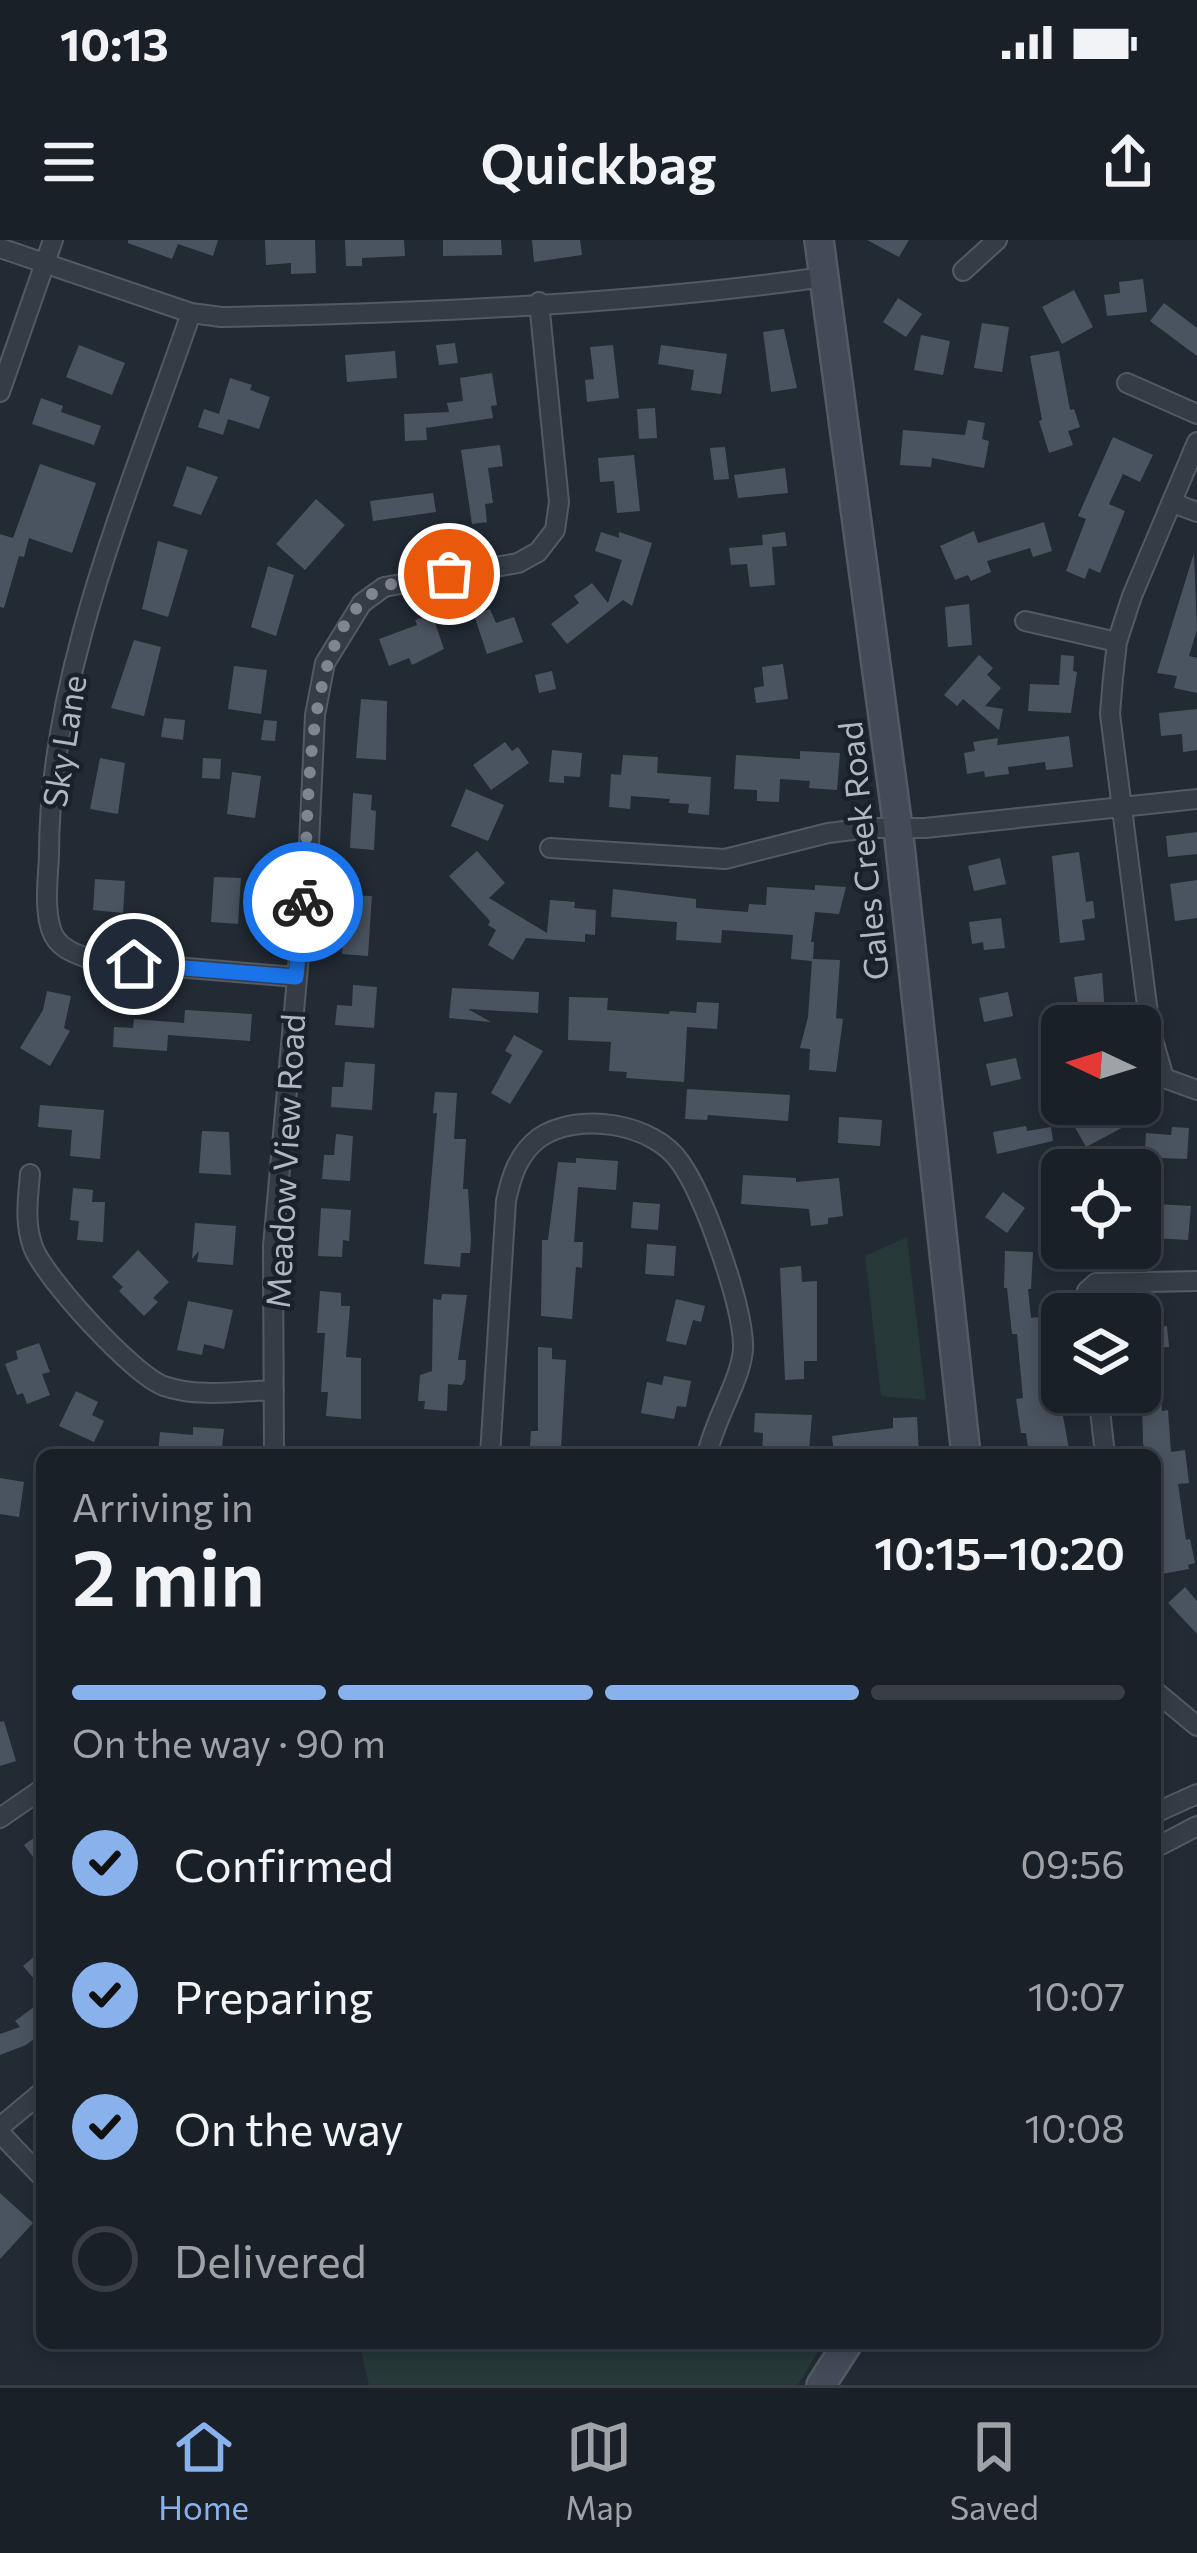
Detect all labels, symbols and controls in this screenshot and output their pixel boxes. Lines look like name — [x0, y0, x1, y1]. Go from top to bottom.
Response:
text: 10:13 — [60, 15, 169, 70]
icon: menu — [36, 129, 102, 195]
text: Quickbag — [480, 129, 717, 195]
icon: share — [1095, 129, 1161, 195]
pin — [398, 523, 500, 625]
icon: bag — [416, 541, 482, 607]
street label: Sky Lane — [32, 672, 94, 810]
street label: Gales Creek Road — [828, 720, 896, 982]
courier — [243, 842, 363, 962]
icon: bike — [270, 869, 336, 935]
pin — [83, 913, 185, 1015]
icon: home — [101, 931, 167, 997]
north arrow — [1041, 1005, 1161, 1125]
map controls — [1041, 1005, 1161, 1413]
street label: Meadow View Road — [256, 1013, 312, 1309]
button: locate — [1041, 1149, 1161, 1269]
button: layers — [1041, 1293, 1161, 1413]
text: Arriving in — [72, 1482, 253, 1530]
text: 10:15–10:20 — [874, 1524, 1125, 1579]
text: 2 min — [72, 1527, 265, 1622]
text: On the way · 90 m — [72, 1718, 386, 1766]
icon: check — [72, 1830, 138, 1896]
text: Confirmed — [174, 1836, 394, 1891]
text: 09:56 — [1021, 1839, 1125, 1887]
icon: check — [72, 1962, 138, 2028]
text: Preparing — [174, 1968, 373, 2023]
text: 10:07 — [1028, 1971, 1125, 2019]
icon: check — [72, 2094, 138, 2160]
text: On the way — [174, 2100, 404, 2155]
text: 10:08 — [1025, 2103, 1125, 2151]
text: Delivered — [174, 2232, 367, 2287]
tab: Home — [158, 2414, 249, 2527]
tab: Map — [565, 2414, 633, 2527]
tab: Saved — [950, 2414, 1039, 2527]

